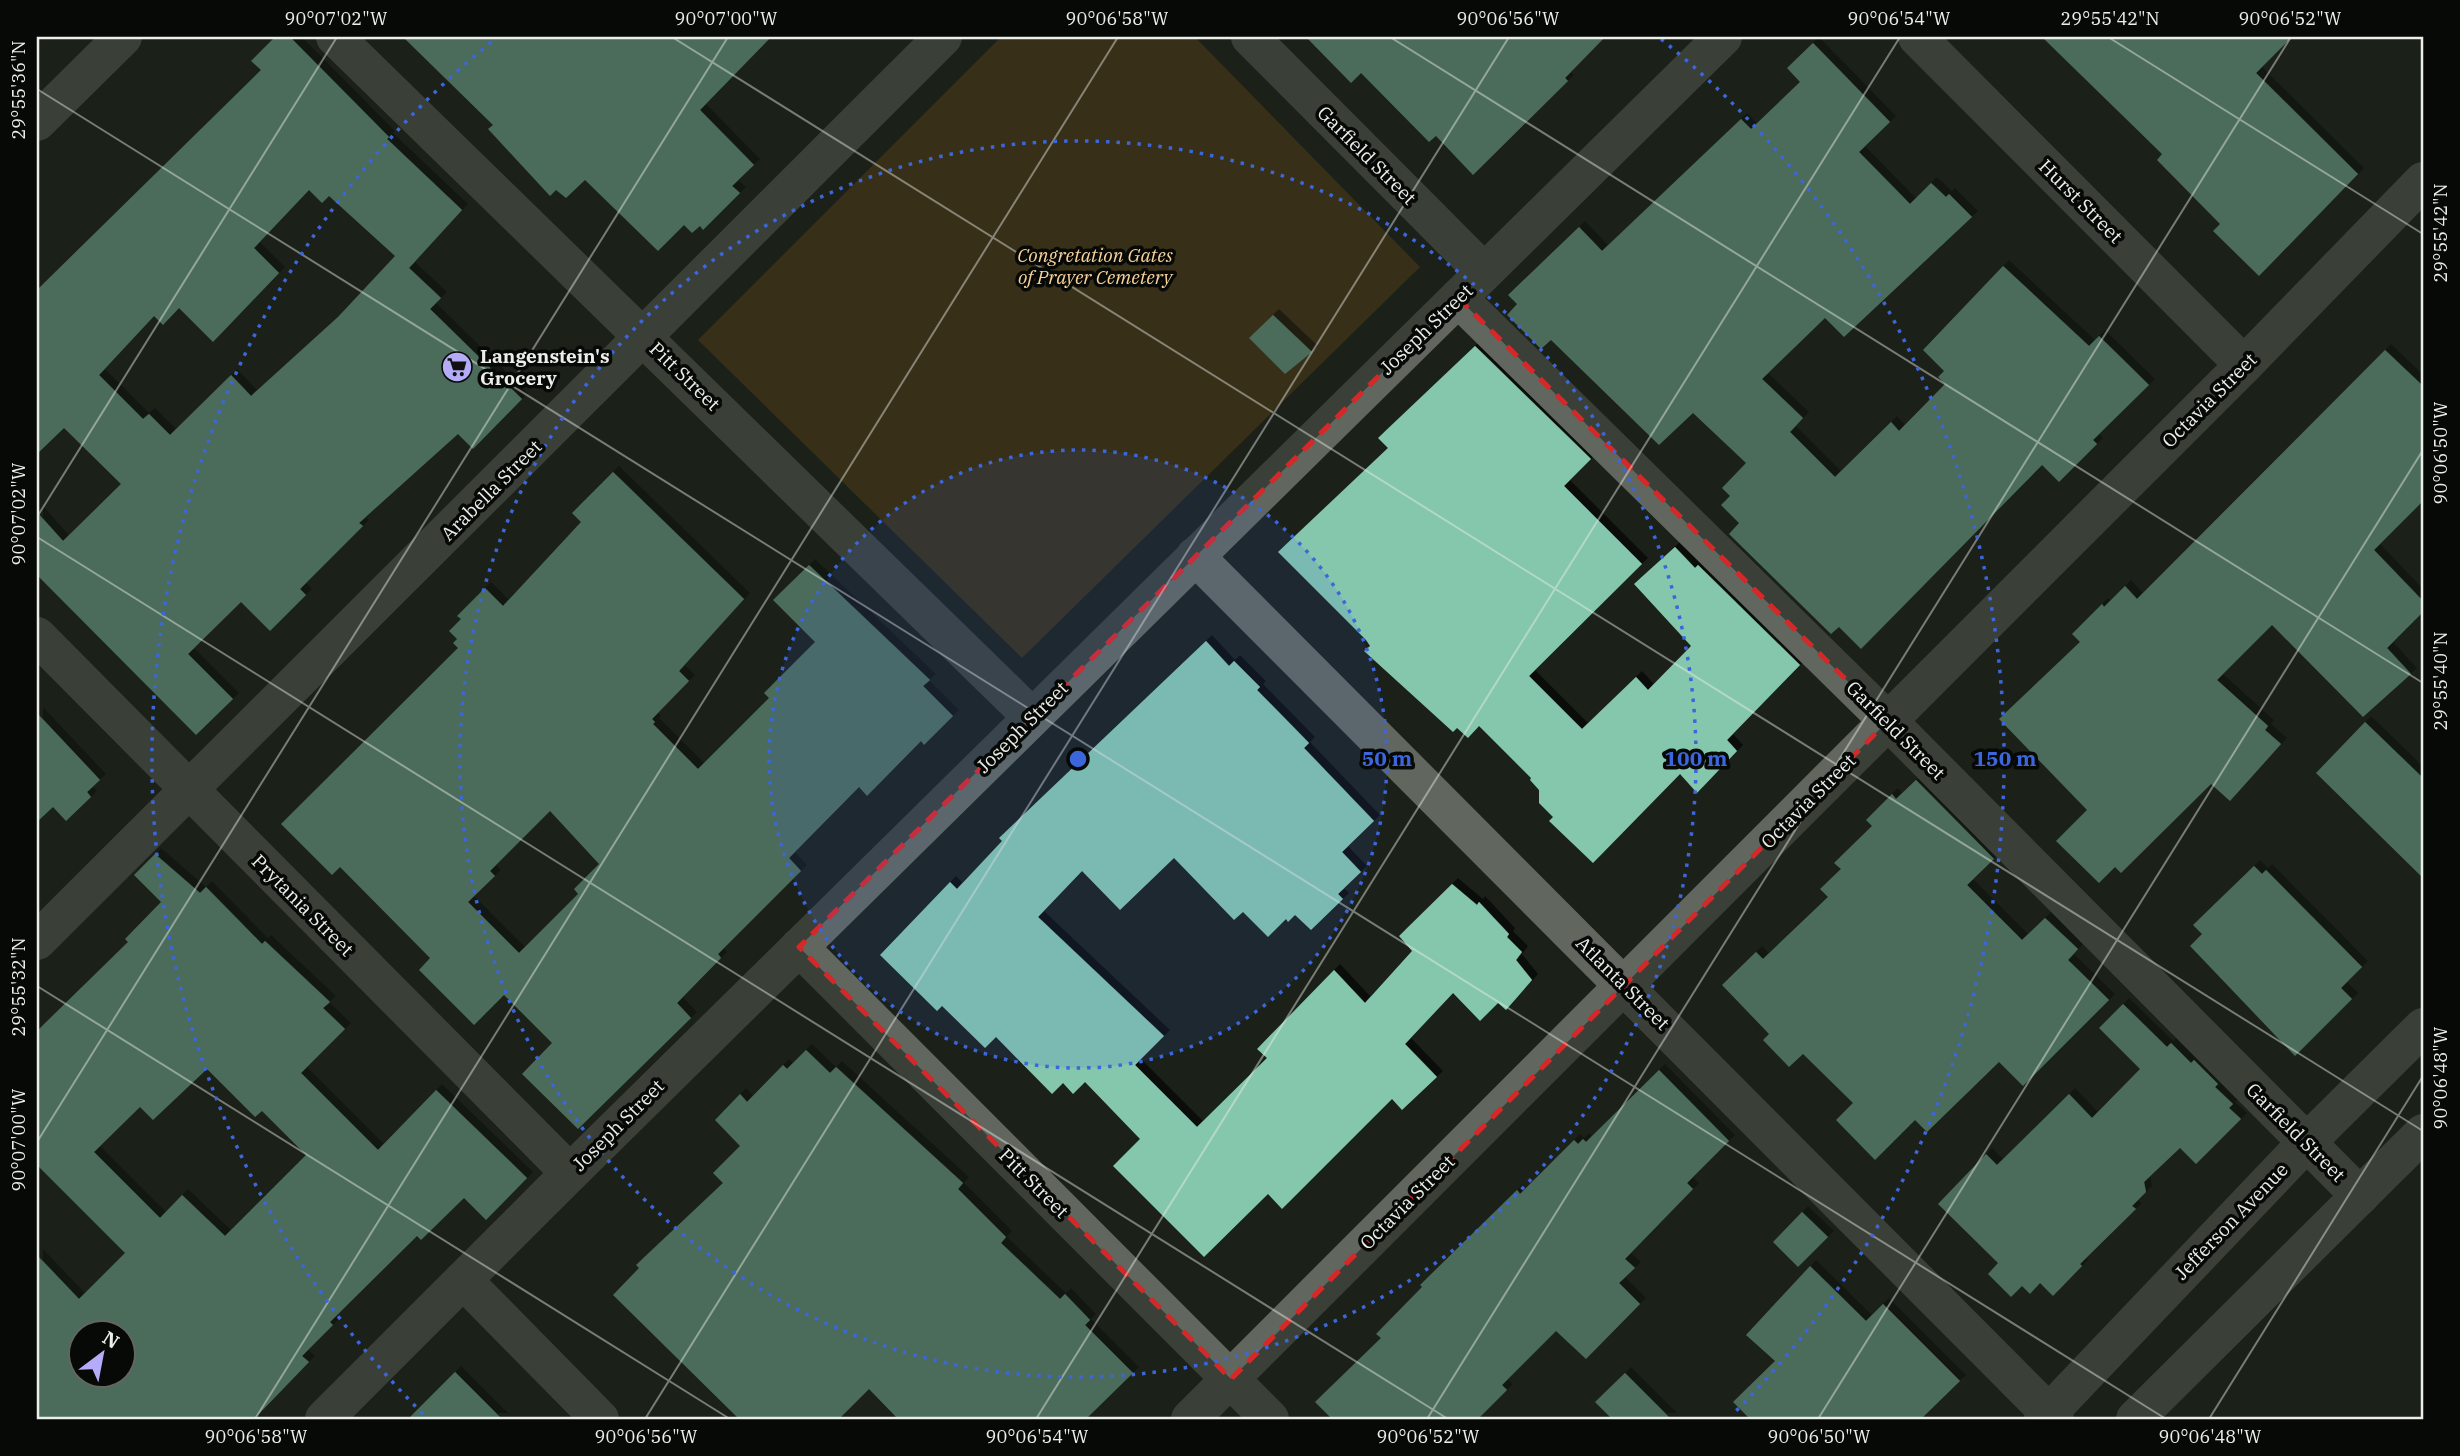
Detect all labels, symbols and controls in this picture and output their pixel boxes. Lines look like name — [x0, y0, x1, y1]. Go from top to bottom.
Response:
text: 90°07'02"W — [285, 7, 388, 30]
text: 90°07'00"W — [675, 7, 778, 30]
text: 90°06'58"W — [1066, 7, 1169, 30]
text: 90°06'56"W — [1457, 7, 1560, 30]
text: 90°06'54"W — [1848, 7, 1951, 30]
text: 29°55'42"N — [2061, 7, 2160, 30]
text: 90°06'52"W — [2239, 7, 2342, 30]
text: 29°55'36"N — [7, 41, 30, 140]
street label: Garfield Street — [1312, 100, 1422, 210]
street label: Hurst Street — [2034, 154, 2128, 248]
text: 29°55'42"N — [2429, 184, 2452, 283]
park label: Congretation Gates of Prayer Cemetery — [1017, 243, 1173, 289]
street label: Joseph Street — [1375, 279, 1478, 379]
street label: Pitt Street — [645, 336, 726, 416]
place label: Langenstein's Grocery — [480, 344, 610, 390]
street label: Octavia Street — [2156, 347, 2262, 453]
supermarket icon: Langenstein's Grocery — [440, 350, 474, 384]
text: 90°06'50"W — [2429, 401, 2452, 504]
street label: Arabella Street — [436, 434, 547, 545]
text: 90°07'02"W — [7, 462, 30, 565]
text: 29°55'40"N — [2429, 632, 2452, 731]
street label: Garfield Street — [1841, 675, 1951, 785]
street label: Joseph Street — [971, 676, 1073, 778]
text: 50 m — [1362, 744, 1412, 772]
text: 100 m — [1664, 744, 1728, 772]
text: 150 m — [1973, 744, 2037, 772]
centre of rings — [1066, 747, 1090, 771]
street label: Octavia Street — [1755, 748, 1861, 854]
street label: Prytania Street — [247, 849, 359, 961]
street label: Atlanta Street — [1571, 931, 1675, 1035]
text: 29°55'32"N — [7, 938, 30, 1037]
text: 90°06'48"W — [2429, 1026, 2452, 1129]
street label: Joseph Street — [567, 1074, 669, 1176]
street label: Garfield Street — [2241, 1077, 2351, 1187]
text: 90°07'00"W — [7, 1088, 30, 1191]
street label: Pitt Street — [994, 1143, 1074, 1223]
street label: Octavia Street — [1354, 1149, 1460, 1255]
street label: Jefferson Avenue — [2169, 1157, 2293, 1285]
north arrow — [66, 1320, 136, 1390]
text: N — [98, 1325, 124, 1354]
text: 90°06'58"W — [205, 1425, 308, 1448]
text: 90°06'56"W — [595, 1425, 698, 1448]
text: 90°06'54"W — [986, 1425, 1089, 1448]
text: 90°06'52"W — [1377, 1425, 1480, 1448]
text: 90°06'50"W — [1768, 1425, 1871, 1448]
text: 90°06'48"W — [2159, 1425, 2262, 1448]

